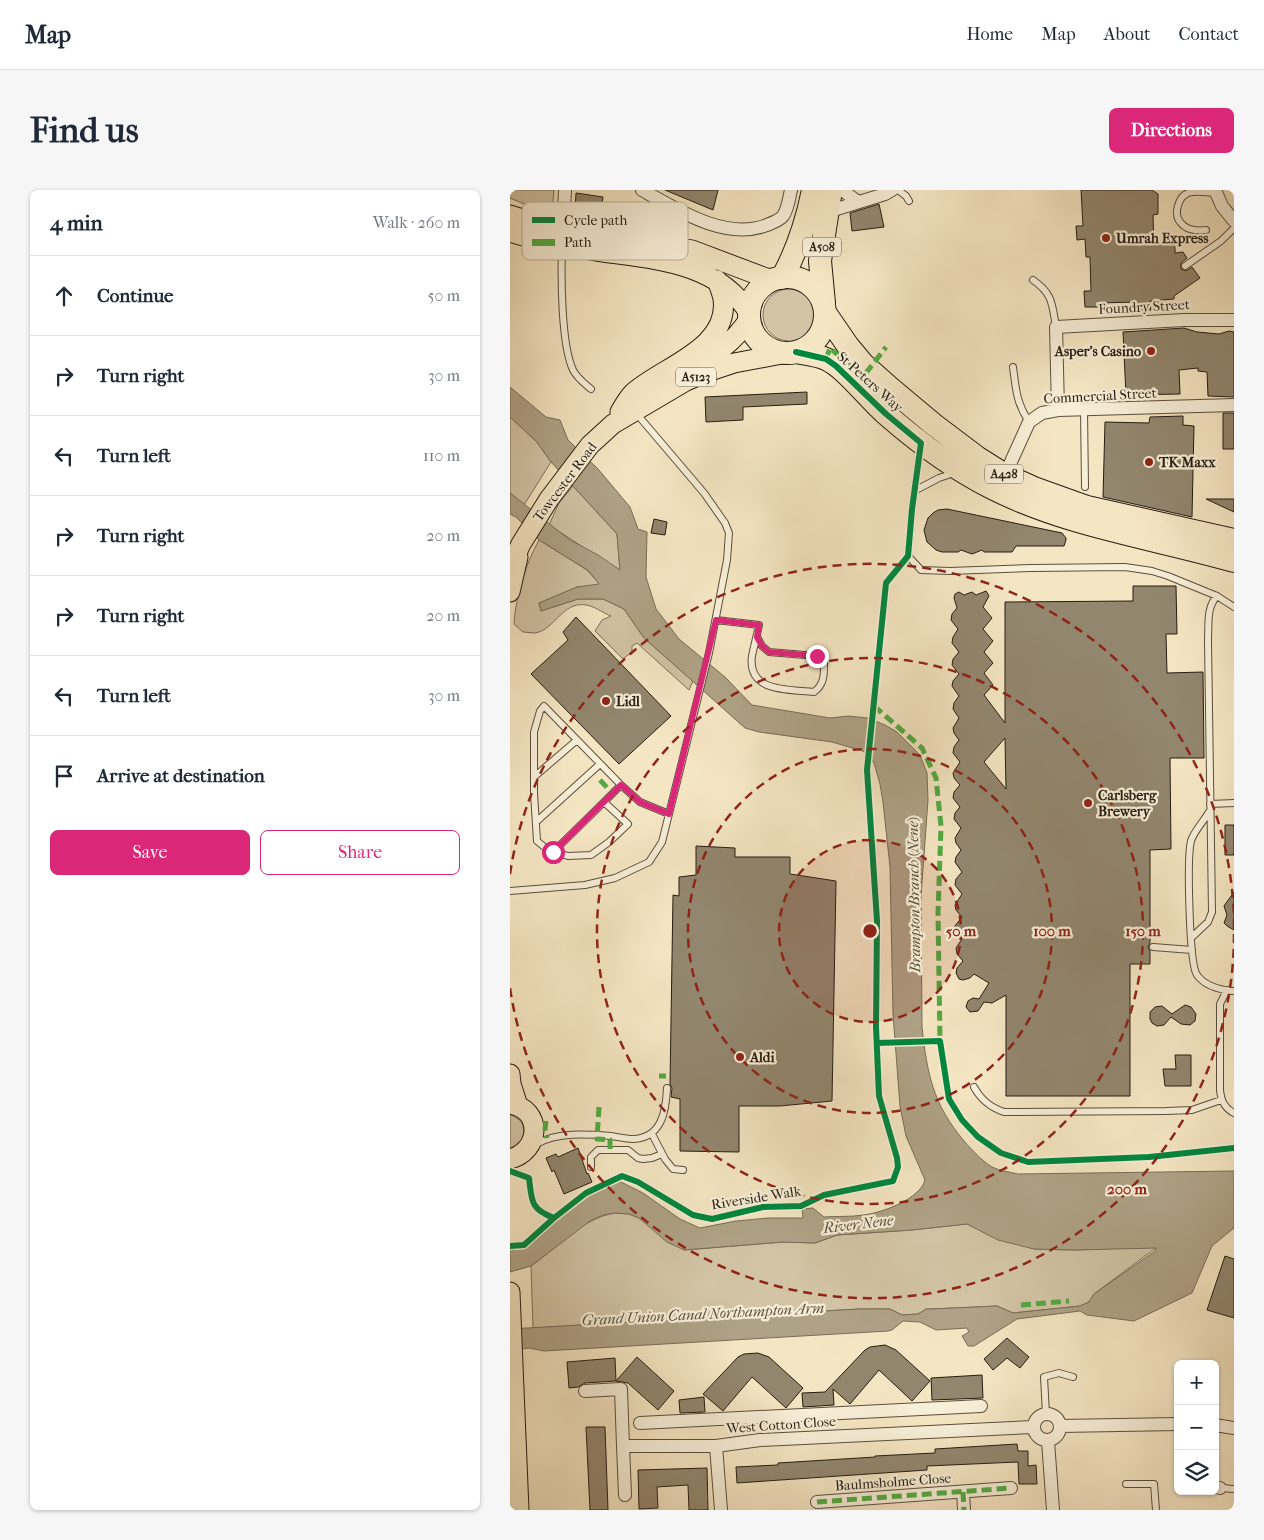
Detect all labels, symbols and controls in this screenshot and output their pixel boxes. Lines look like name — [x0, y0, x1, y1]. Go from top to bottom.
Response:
text: Map — [25, 21, 71, 49]
text: Home — [966, 24, 1013, 45]
text: Map — [1041, 24, 1076, 45]
text: About — [1104, 24, 1150, 45]
text: Contact — [1178, 24, 1239, 45]
button: Directions — [1109, 108, 1234, 153]
text: Find us — [30, 110, 139, 151]
legend — [522, 202, 688, 260]
text: 4 min — [50, 211, 103, 235]
text: Cycle path — [564, 212, 628, 229]
text: Walk · 260 m — [373, 213, 460, 232]
place label: Umrah Express — [1115, 230, 1209, 247]
marker: Umrah Express — [1100, 232, 1112, 244]
text: Path — [564, 234, 592, 251]
road number: A508 — [803, 238, 841, 256]
icon: ahead — [50, 282, 78, 310]
text: Continue — [97, 285, 173, 307]
text: 50 m — [428, 286, 460, 305]
street label: Foundry Street — [1098, 296, 1190, 318]
place label: Asper's Casino — [1054, 343, 1141, 360]
marker: Asper's Casino — [1145, 345, 1157, 357]
street label: St Peters Way — [834, 348, 907, 416]
icon: right — [50, 362, 78, 390]
text: Turn right — [97, 365, 184, 387]
text: 30 m — [428, 366, 460, 385]
road number: A5123 — [676, 368, 716, 386]
street label: Commercial Street — [1043, 385, 1157, 407]
street label: Towcester Road — [529, 438, 601, 525]
icon: left — [50, 442, 78, 470]
text: Turn left — [97, 445, 171, 467]
text: 110 m — [423, 446, 460, 465]
place label: TK Maxx — [1158, 454, 1216, 471]
marker: TK Maxx — [1143, 456, 1155, 468]
road number: A428 — [985, 464, 1023, 484]
icon: right — [50, 522, 78, 550]
text: Turn right — [97, 525, 184, 547]
text: 20 m — [426, 526, 460, 545]
icon: right — [50, 602, 78, 630]
text: Turn right — [97, 605, 184, 627]
text: 20 m — [426, 606, 460, 625]
route end — [806, 645, 829, 668]
icon: left — [50, 682, 78, 710]
text: Turn left — [97, 685, 171, 707]
text: 30 m — [428, 686, 460, 705]
place label: Lidl — [616, 693, 640, 710]
marker: Lidl — [600, 695, 612, 707]
icon: arrive — [50, 762, 78, 790]
text: Arrive at destination — [97, 765, 265, 787]
place label: Carlsberg Brewery — [1098, 787, 1157, 820]
marker: Carlsberg Brewery — [1082, 797, 1094, 809]
water label: Brampton Branch (Nene) — [904, 817, 924, 974]
button: Save — [50, 830, 250, 875]
button: Share — [260, 830, 460, 875]
route start — [542, 841, 565, 864]
centre of rings — [861, 922, 879, 940]
text: 50 m — [946, 922, 977, 940]
text: 100 m — [1033, 922, 1071, 940]
text: 150 m — [1125, 922, 1161, 940]
place label: Aldi — [749, 1049, 775, 1066]
marker: Aldi — [734, 1051, 746, 1063]
text: 200 m — [1107, 1180, 1147, 1198]
street label: Riverside Walk — [710, 1182, 803, 1213]
water label: River Nene — [821, 1211, 895, 1237]
water label: Grand Union Canal Northampton Arm — [581, 1299, 825, 1329]
map controls — [1174, 1360, 1219, 1495]
button: + — [1174, 1360, 1219, 1405]
button: − — [1174, 1405, 1219, 1450]
street label: West Cotton Close — [725, 1413, 836, 1437]
button: layers — [1174, 1450, 1219, 1495]
street label: Baulmsholme Close — [834, 1469, 952, 1495]

